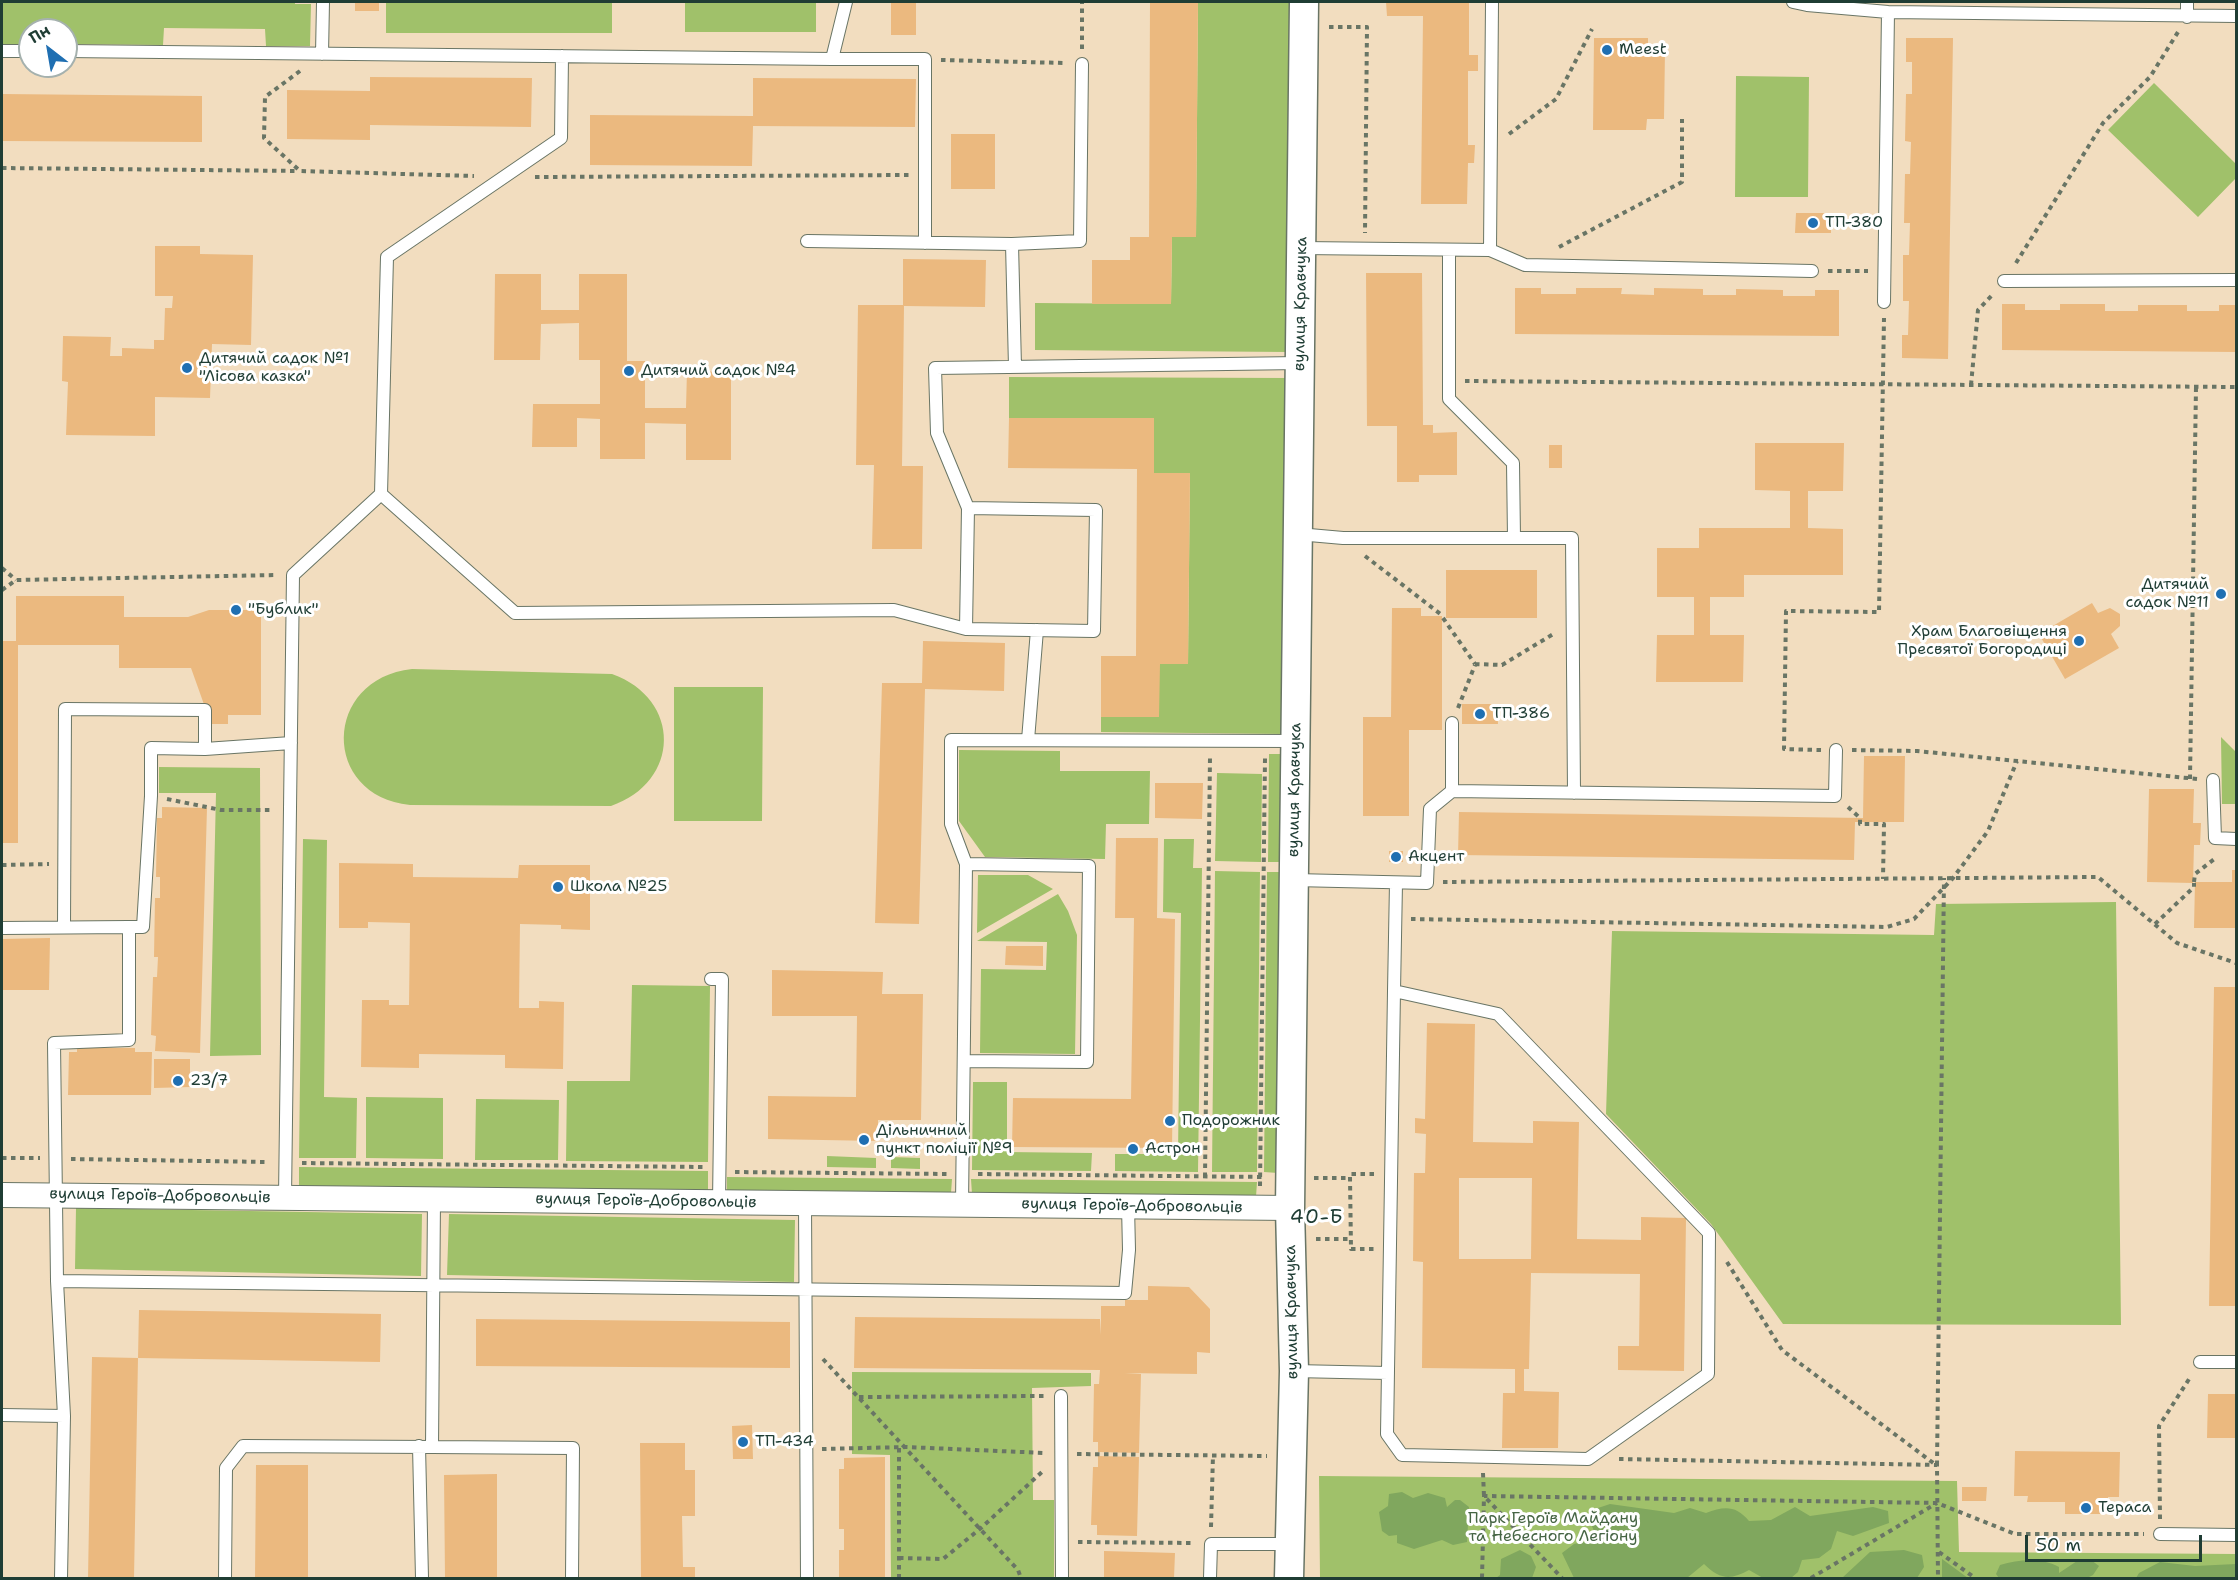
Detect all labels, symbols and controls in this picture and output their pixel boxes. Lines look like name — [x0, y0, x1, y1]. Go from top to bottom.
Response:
north arrow — [18, 18, 78, 78]
text: Пн — [25, 19, 54, 48]
place label: Meest — [1619, 40, 1667, 60]
marker: Meest — [1600, 43, 1614, 57]
place label: ТП-380 — [1825, 213, 1883, 233]
marker: ТП-380 — [1806, 216, 1820, 230]
street label: вулиця Кравчука — [1290, 237, 1312, 371]
place label: Дитячий садок №1 "Лісова казка" — [199, 349, 349, 387]
marker: Дитячий садок №1 "Лісова казка" — [180, 361, 194, 375]
place label: Дитячий садок №4 — [641, 361, 796, 381]
marker: Дитячий садок №4 — [622, 364, 636, 378]
place label: Дитячий садок №11 — [2125, 575, 2209, 613]
marker: Дитячий садок №11 — [2214, 587, 2228, 601]
place label: "Бублик" — [248, 600, 319, 620]
marker: "Бублик" — [229, 603, 243, 617]
place label: Храм Благовіщення Пресвятої Богородиці — [1897, 622, 2067, 660]
marker: Храм Благовіщення Пресвятої Богородиці — [2072, 634, 2086, 648]
place label: ТП-386 — [1492, 704, 1550, 724]
marker: ТП-386 — [1473, 707, 1487, 721]
street label: вулиця Кравчука — [1284, 723, 1306, 857]
place label: Акцент — [1408, 847, 1464, 867]
marker: Акцент — [1389, 850, 1403, 864]
place label: Школа №25 — [570, 877, 667, 897]
marker: Школа №25 — [551, 880, 565, 894]
place label: 23/7 — [190, 1071, 228, 1091]
marker: 23/7 — [171, 1074, 185, 1088]
place label: Подорожник — [1182, 1111, 1280, 1131]
marker: Подорожник — [1163, 1114, 1177, 1128]
place label: Дільничний пункт поліції №9 — [876, 1121, 1013, 1159]
marker: Дільничний пункт поліції №9 — [857, 1133, 871, 1147]
place label: Астрон — [1145, 1139, 1201, 1159]
marker: Астрон — [1126, 1142, 1140, 1156]
street label: вулиця Героїв-Добровольців — [49, 1184, 271, 1208]
street label: вулиця Героїв-Добровольців — [535, 1189, 757, 1213]
street label: вулиця Героїв-Добровольців — [1021, 1194, 1243, 1218]
district label: 40-Б — [1290, 1206, 1344, 1230]
street label: вулиця Кравчука — [1281, 1245, 1303, 1379]
place label: ТП-434 — [755, 1432, 814, 1452]
marker: ТП-434 — [736, 1435, 750, 1449]
place label: Тераса — [2098, 1498, 2151, 1518]
marker: Тераса — [2079, 1501, 2093, 1515]
park label: Парк Героїв Майдану та Небесного Легіону — [1468, 1509, 1638, 1547]
scale bar — [2028, 1523, 2205, 1561]
text: 50 m — [2036, 1533, 2081, 1557]

